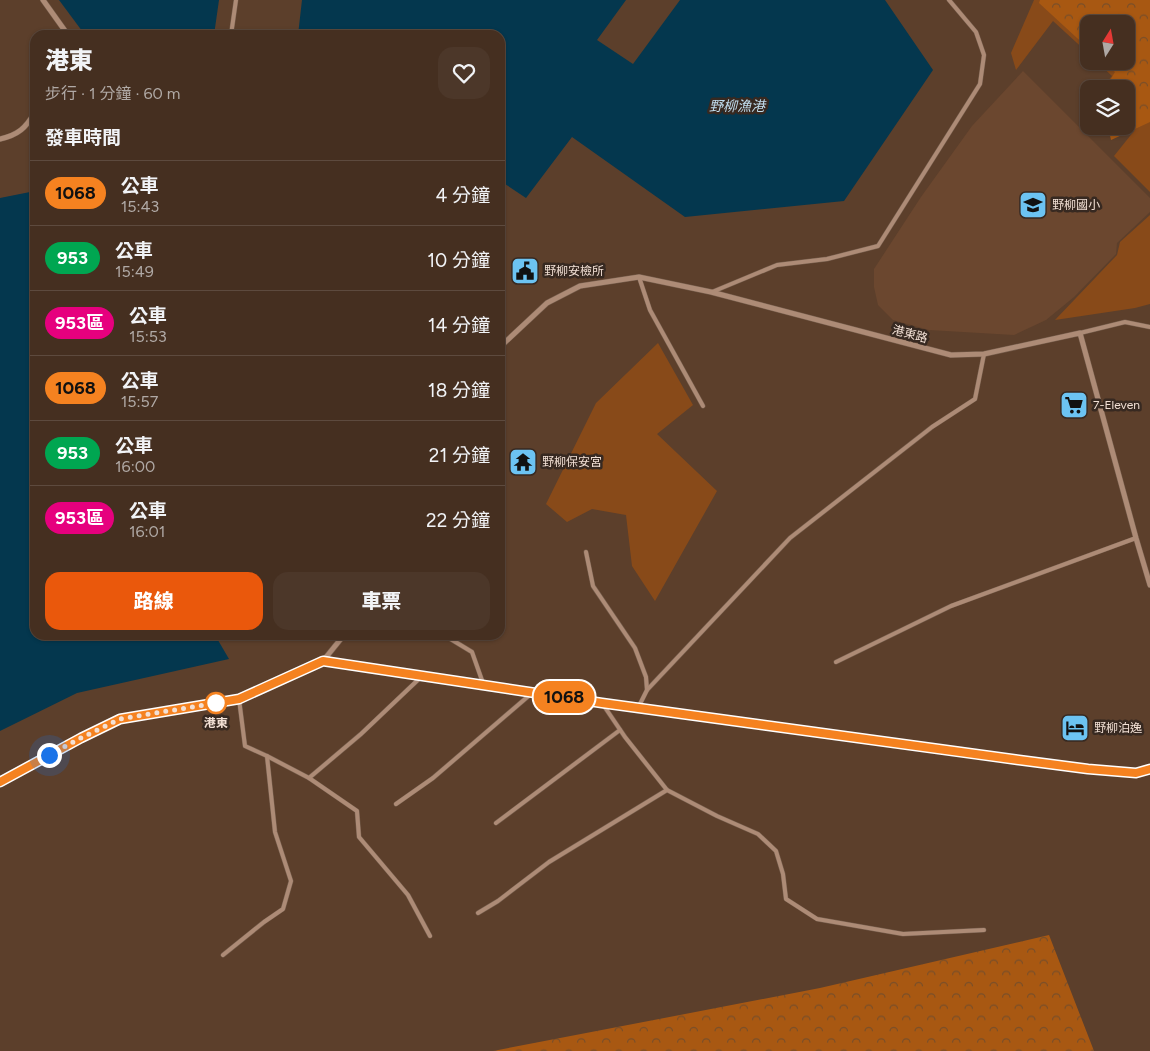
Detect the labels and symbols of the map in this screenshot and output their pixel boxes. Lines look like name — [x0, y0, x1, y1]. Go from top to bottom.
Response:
north arrow — [1080, 15, 1135, 70]
water label: 野柳漁港 — [709, 98, 767, 115]
school or university icon: 野柳國小 — [1018, 190, 1048, 220]
place label: 野柳國小 — [1052, 198, 1100, 212]
public building icon: 野柳安檢所 — [510, 256, 540, 286]
place label: 野柳安檢所 — [544, 264, 604, 278]
street label: 港東路 — [891, 323, 929, 345]
supermarket icon: 7-Eleven — [1059, 390, 1089, 420]
place label: 7-Eleven — [1093, 398, 1140, 412]
temple icon: 野柳保安宮 — [508, 447, 538, 477]
place label: 野柳保安宮 — [542, 455, 602, 469]
line badge: 1068 — [529, 681, 599, 713]
marker: 港東 — [205, 692, 227, 714]
hotel icon: 野柳泊逸 — [1060, 713, 1090, 743]
place label: 港東 — [204, 716, 228, 730]
place label: 野柳泊逸 — [1094, 721, 1142, 735]
your location — [37, 743, 62, 768]

